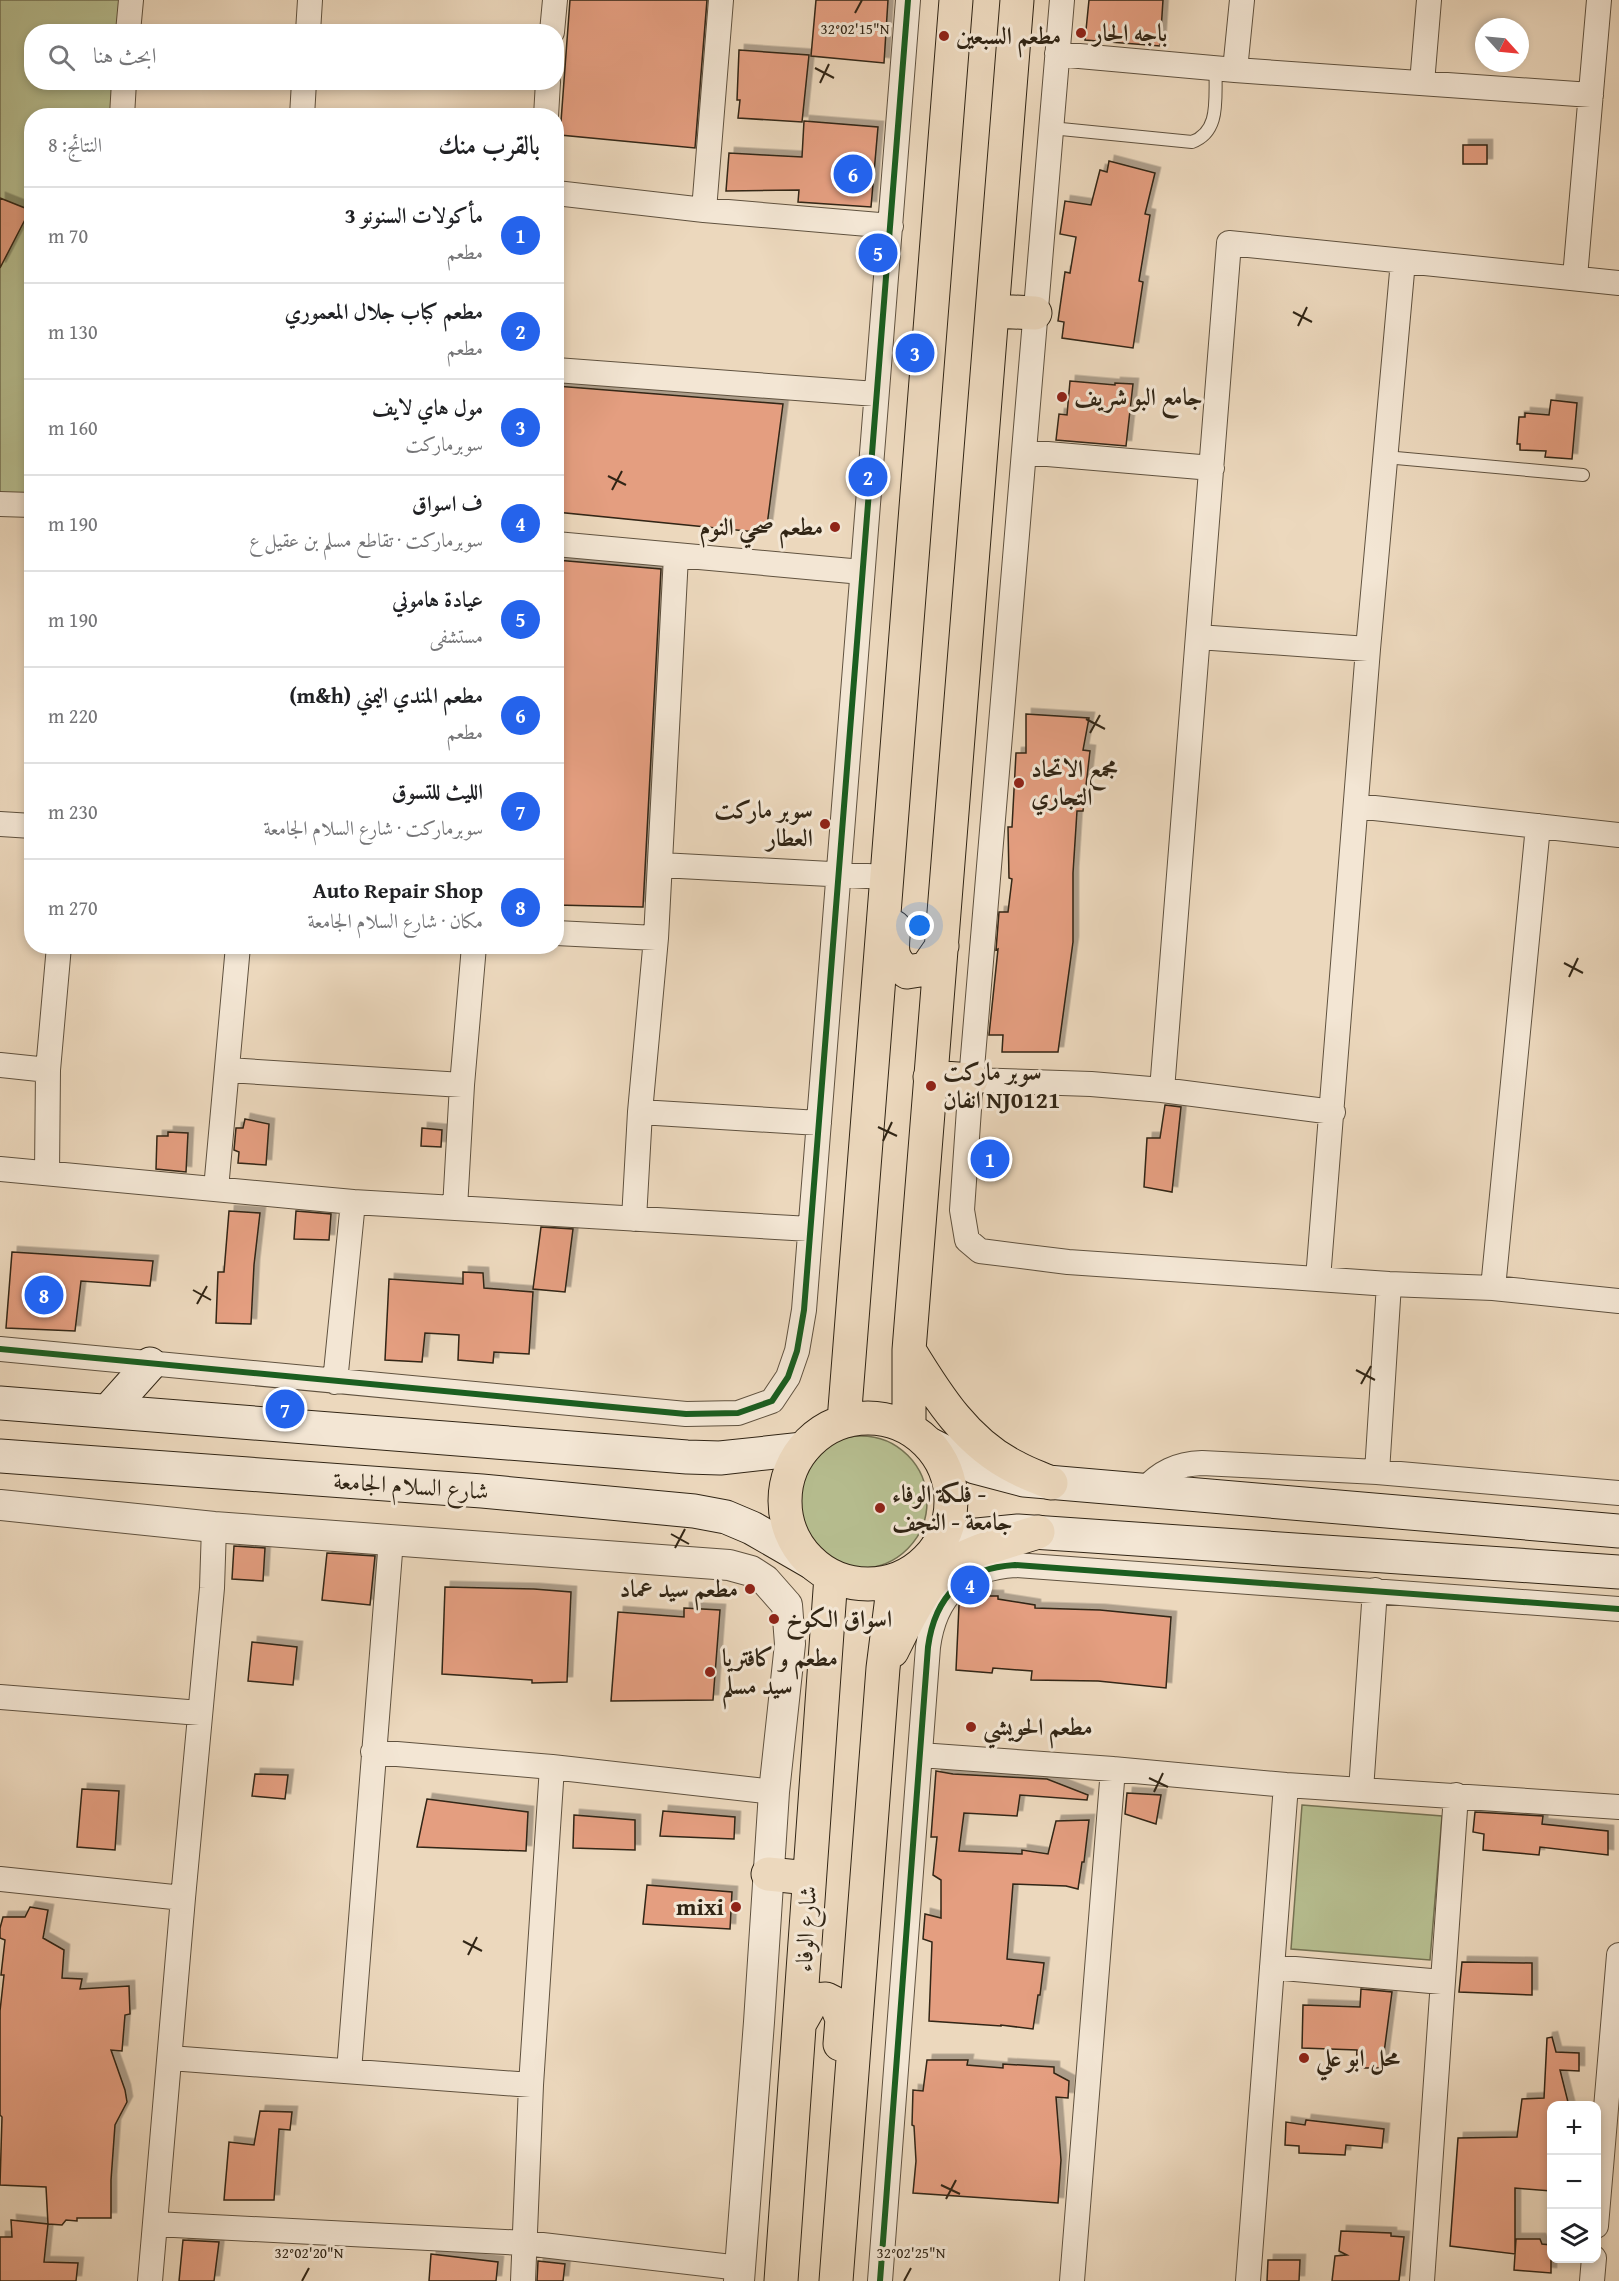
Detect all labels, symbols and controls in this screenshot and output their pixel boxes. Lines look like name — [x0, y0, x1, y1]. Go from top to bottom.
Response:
place label: باجه الحار — [1090, 15, 1167, 50]
text: 32°02'15"N — [821, 18, 890, 39]
place label: مطعم السبعين — [956, 18, 1061, 58]
north arrow — [1475, 18, 1529, 72]
search box — [24, 24, 564, 90]
marker: باجه الحار — [1074, 26, 1088, 40]
marker: مطعم السبعين — [937, 29, 951, 43]
text: ابحث هنا — [93, 39, 157, 71]
icon: search — [45, 41, 78, 74]
text: بالقرب منك — [438, 125, 540, 164]
text: النتائج: 8 — [48, 130, 102, 159]
pin: 6 — [834, 152, 872, 196]
text: مأكولات السنونو 3 — [345, 199, 483, 231]
text: 70 m — [48, 221, 88, 250]
text: 1 — [515, 221, 526, 250]
pin: 5 — [858, 230, 898, 276]
text: مطعم — [446, 237, 483, 266]
text: مطعم كباب جلال المعموري — [285, 295, 483, 327]
text: 130 m — [48, 317, 98, 346]
text: 2 — [515, 317, 526, 346]
pin: 3 — [896, 330, 934, 376]
text: مطعم — [446, 333, 483, 362]
place label: جامع البو شريف — [1074, 379, 1202, 419]
marker: جامع البو شريف — [1055, 390, 1069, 404]
text: مول هاي لايف — [372, 391, 483, 423]
text: 160 m — [48, 413, 98, 442]
text: 3 — [515, 413, 526, 442]
text: سوبرماركت — [405, 429, 483, 458]
pin: 2 — [848, 454, 888, 500]
text: ف اسواق — [412, 487, 483, 519]
text: 190 m — [48, 509, 98, 538]
text: 4 — [515, 509, 526, 538]
place label: مطعم صحي النوم — [699, 509, 823, 549]
marker: مطعم صحي النوم — [828, 520, 842, 534]
text: سوبرماركت · تقاطع مسلم بن عقيل ع — [249, 525, 483, 554]
text: عيادة هاموني — [392, 583, 483, 615]
text: 190 m — [48, 605, 98, 634]
text: 5 — [515, 605, 526, 634]
text: مستشفى — [430, 621, 483, 650]
text: مطعم المندي اليمني (m&h) — [289, 679, 483, 711]
text: 220 m — [48, 701, 98, 730]
text: 6 — [515, 701, 526, 730]
text: مطعم — [446, 717, 483, 746]
place label: مجمع الاتحاد التجاري — [1031, 751, 1118, 816]
text: الليث للتسوق — [392, 775, 483, 807]
marker: مجمع الاتحاد التجاري — [1012, 776, 1026, 790]
place label: سوبر ماركت العطار — [714, 792, 813, 855]
text: 230 m — [48, 797, 98, 826]
text: 7 — [515, 797, 526, 826]
text: سوبرماركت · شارع السلام الجامعة — [263, 813, 483, 842]
marker: سوبر ماركت العطار — [818, 817, 832, 831]
text: Auto Repair Shop — [313, 874, 483, 906]
text: 270 m — [48, 893, 98, 922]
text: 8 — [515, 893, 526, 922]
text: مكان · شارع السلام الجامعة — [308, 906, 483, 935]
your location — [905, 911, 934, 940]
place label: سوبر ماركت انفان NJ0121 — [943, 1054, 1060, 1117]
marker: سوبر ماركت انفان NJ0121 — [924, 1079, 938, 1093]
pin: 1 — [970, 1136, 1010, 1182]
pin: 8 — [24, 1272, 63, 1318]
pin: 7 — [266, 1386, 304, 1432]
street label: شارع السلام الجامعة — [332, 1463, 490, 1512]
place label: فلكة الوفاء - جامعة - النجف — [892, 1476, 1013, 1539]
marker: فلكة الوفاء - جامعة - النجف — [873, 1501, 887, 1515]
pin: 4 — [950, 1562, 990, 1608]
place label: مطعم سيد عماد — [620, 1571, 738, 1611]
marker: مطعم سيد عماد — [743, 1582, 757, 1596]
place label: اسواق الكوخ — [786, 1601, 892, 1641]
marker: اسواق الكوخ — [767, 1612, 781, 1626]
place label: مطعم و كافتريا سيد مسلم — [722, 1640, 838, 1710]
marker: مطعم و كافتريا سيد مسلم — [703, 1665, 717, 1679]
place label: مطعم الحويشي — [983, 1709, 1093, 1749]
marker: مطعم الحويشي — [964, 1720, 978, 1734]
street label: شارع الوفاء — [786, 1885, 828, 1973]
place label: mixi — [676, 1889, 724, 1924]
marker: mixi — [729, 1900, 743, 1914]
place label: محل ابو علي — [1315, 2040, 1400, 2081]
marker: محل ابو علي — [1297, 2051, 1311, 2065]
map controls — [1547, 2101, 1601, 2263]
button: + — [1547, 2101, 1601, 2155]
button: − — [1547, 2155, 1601, 2209]
button: layers — [1547, 2209, 1601, 2263]
text: 32°02'20"N — [275, 2242, 344, 2263]
text: 32°02'25"N — [877, 2242, 946, 2263]

